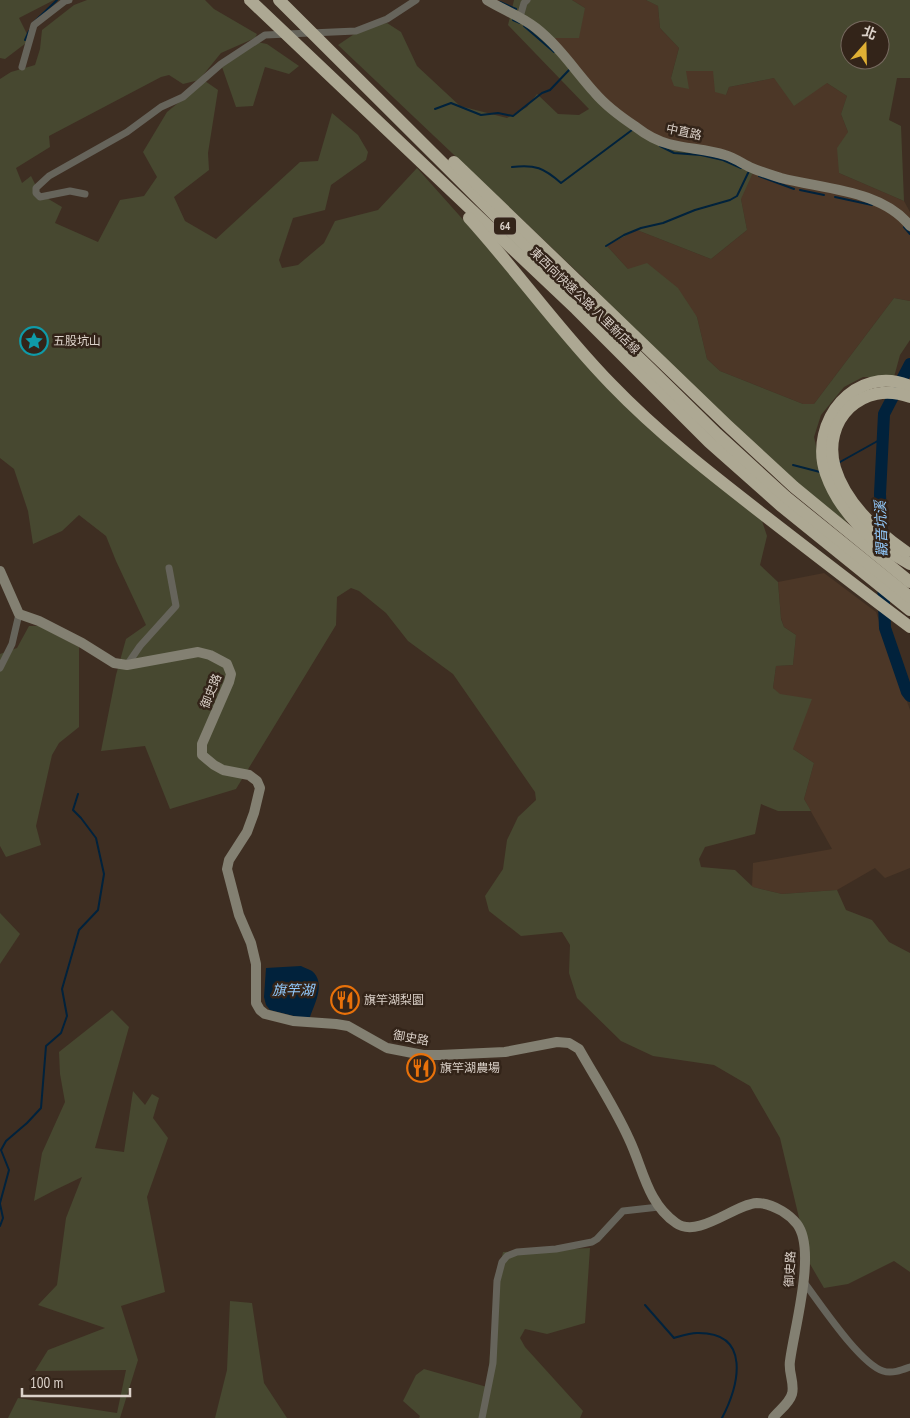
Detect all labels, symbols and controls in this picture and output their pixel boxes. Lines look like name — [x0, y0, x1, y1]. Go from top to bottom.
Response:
north arrow — [840, 20, 890, 70]
text: 北 — [860, 22, 879, 44]
street label: 中直路 — [665, 120, 703, 143]
road number: 64 — [494, 218, 516, 235]
street label: 東西向快速公路 八里新店線 — [527, 244, 643, 357]
place icon: 五股坑山 — [19, 326, 49, 356]
place label: 五股坑山 — [53, 333, 101, 348]
water label: 觀音坑溪 — [871, 499, 891, 557]
street label: 御史路 — [197, 671, 224, 710]
water label: 旗竿湖 — [272, 981, 316, 999]
restaurant icon: 旗竿湖梨園 — [330, 985, 360, 1015]
place label: 旗竿湖梨園 — [364, 992, 424, 1007]
street label: 御史路 — [392, 1027, 430, 1048]
restaurant icon: 旗竿湖農場 — [406, 1053, 436, 1083]
place label: 旗竿湖農場 — [440, 1060, 500, 1075]
street label: 御史路 — [781, 1251, 798, 1287]
scale bar — [22, 1366, 130, 1398]
text: 100 m — [30, 1373, 63, 1392]

